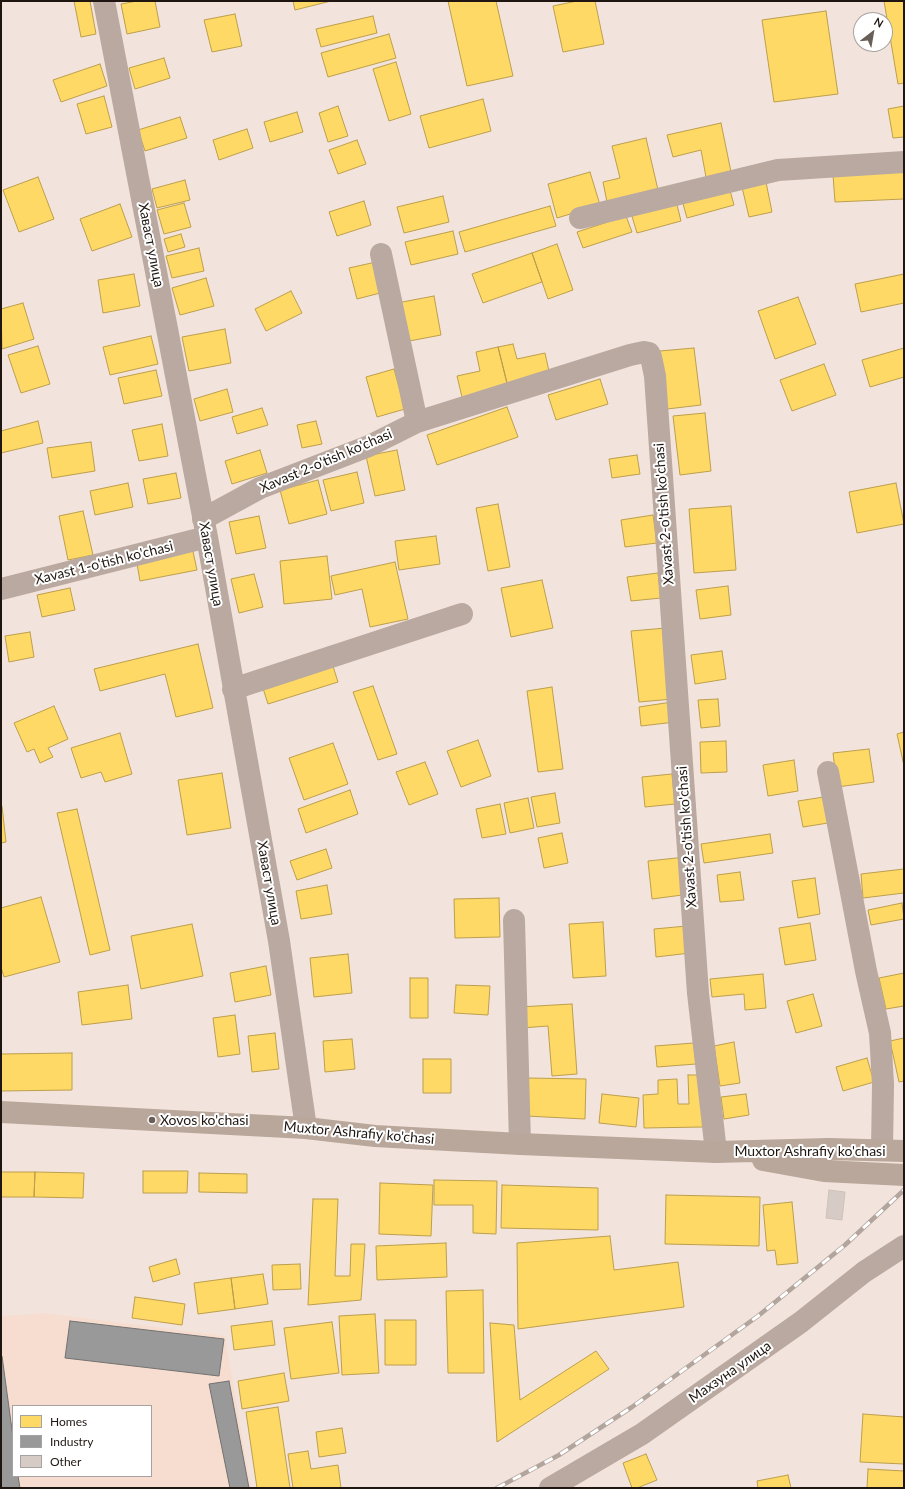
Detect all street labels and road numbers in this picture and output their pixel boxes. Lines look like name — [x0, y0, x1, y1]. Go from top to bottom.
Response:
street label: Хаваст улица — [135, 201, 167, 289]
street label: Xavast 2-o'tish ko'chasi — [257, 425, 395, 497]
street label: Xavast 2-o'tish ko'chasi — [651, 442, 677, 586]
street label: Хаваст улица — [195, 520, 227, 608]
street label: Xavast 1-o'tish ko'chasi — [33, 538, 175, 588]
street label: Xavast 2-o'tish ko'chasi — [674, 765, 700, 909]
street label: Хаваст улица — [253, 839, 285, 927]
street label: Muxtor Ashrafiy ko'chasi — [283, 1118, 435, 1148]
street label: Muxtor Ashrafiy ko'chasi — [734, 1143, 886, 1159]
street label: Махзуна улица — [686, 1337, 774, 1407]

